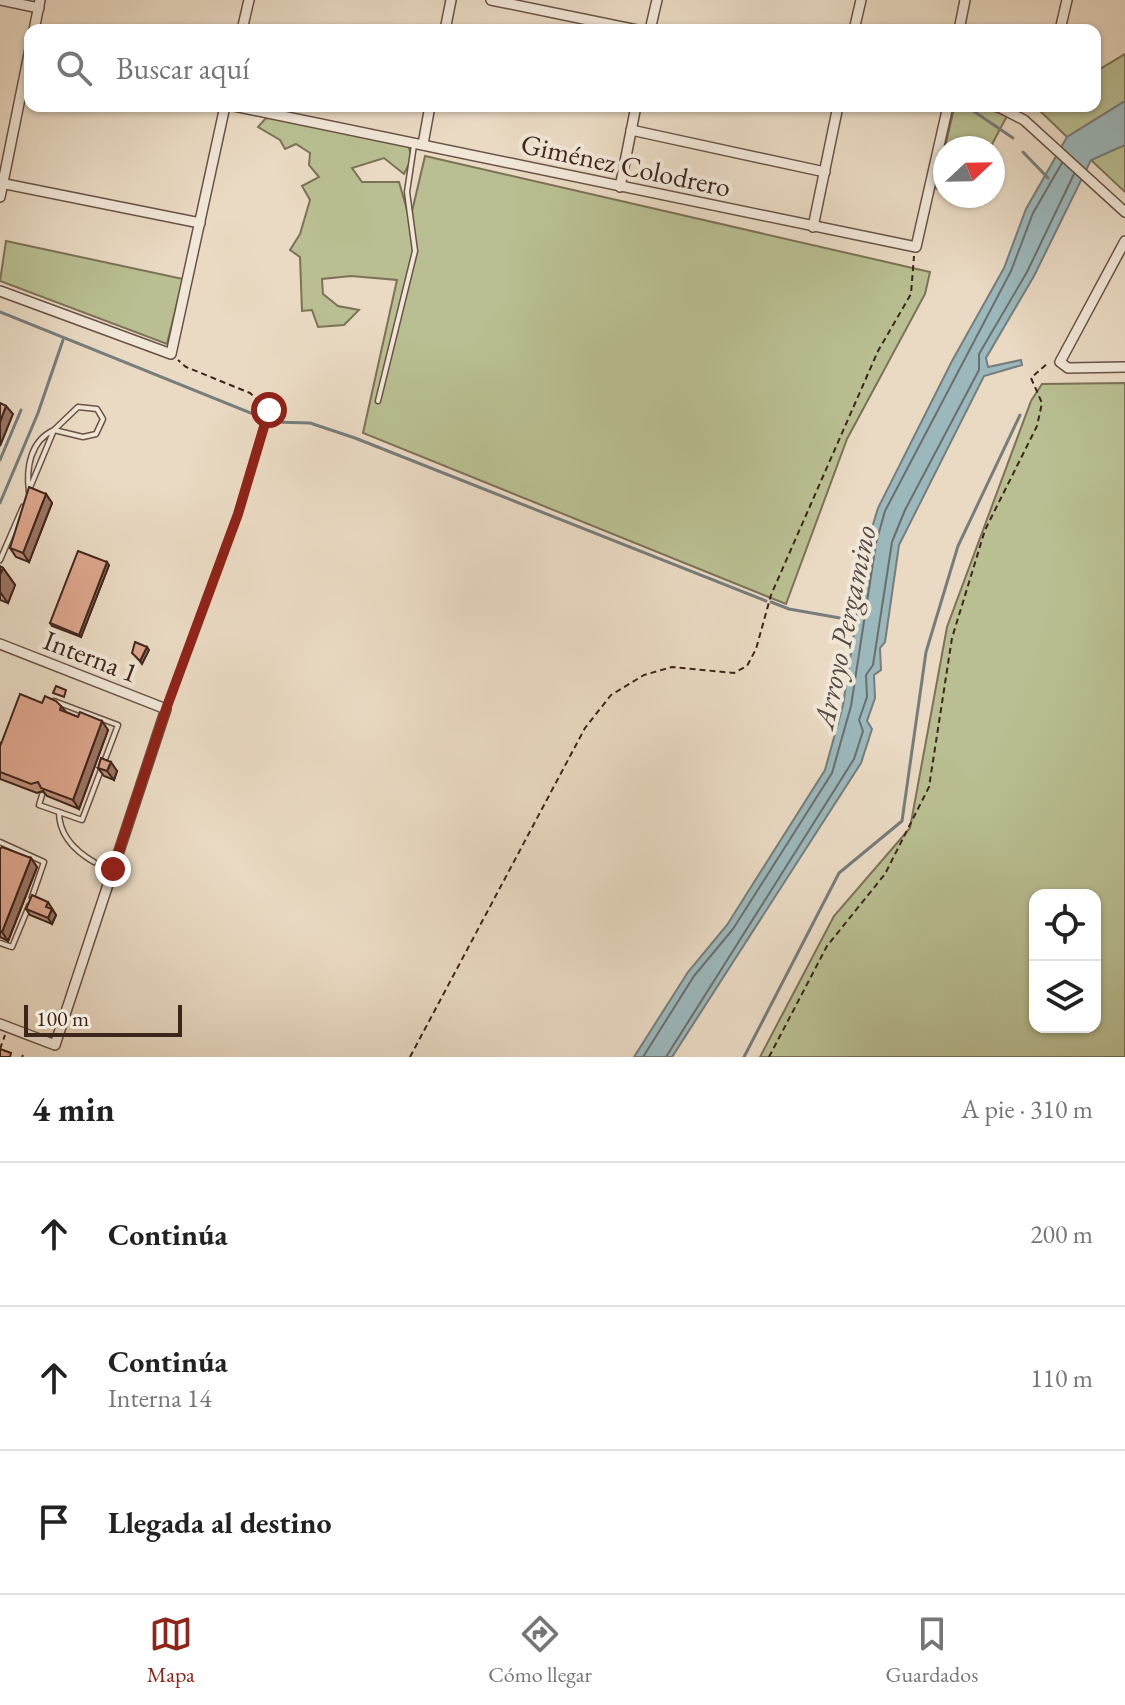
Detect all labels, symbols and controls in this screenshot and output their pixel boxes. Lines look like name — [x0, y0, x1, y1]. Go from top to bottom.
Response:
search box — [24, 24, 1101, 112]
icon: search — [52, 46, 96, 90]
text: Buscar aquí — [116, 49, 250, 88]
street label: Giménez Colodrero — [518, 125, 734, 205]
north arrow — [933, 136, 1005, 208]
route start — [251, 392, 287, 428]
water label: Arroyo Pergamino — [803, 522, 885, 734]
street label: Interna 1 — [39, 622, 143, 690]
route end — [95, 851, 131, 887]
map controls — [1029, 889, 1101, 1033]
button: locate — [1029, 889, 1101, 961]
button: layers — [1029, 961, 1101, 1033]
scale bar — [24, 1001, 182, 1037]
text: 100 m — [36, 1004, 89, 1033]
text: 4 min — [32, 1087, 115, 1131]
text: A pie · 310 m — [961, 1092, 1093, 1126]
icon: ahead — [32, 1212, 76, 1256]
text: Continúa — [108, 1215, 228, 1254]
text: 200 m — [1030, 1217, 1093, 1251]
text: Continúa — [108, 1342, 228, 1381]
icon: ahead — [32, 1356, 76, 1400]
text: 110 m — [1030, 1361, 1093, 1395]
text: Interna 14 — [108, 1381, 212, 1415]
icon: arrive — [32, 1500, 76, 1544]
text: Llegada al destino — [108, 1503, 332, 1542]
tab: Mapa — [147, 1612, 195, 1689]
tab: Cómo llegar — [488, 1612, 592, 1689]
tab: Guardados — [885, 1612, 978, 1689]

